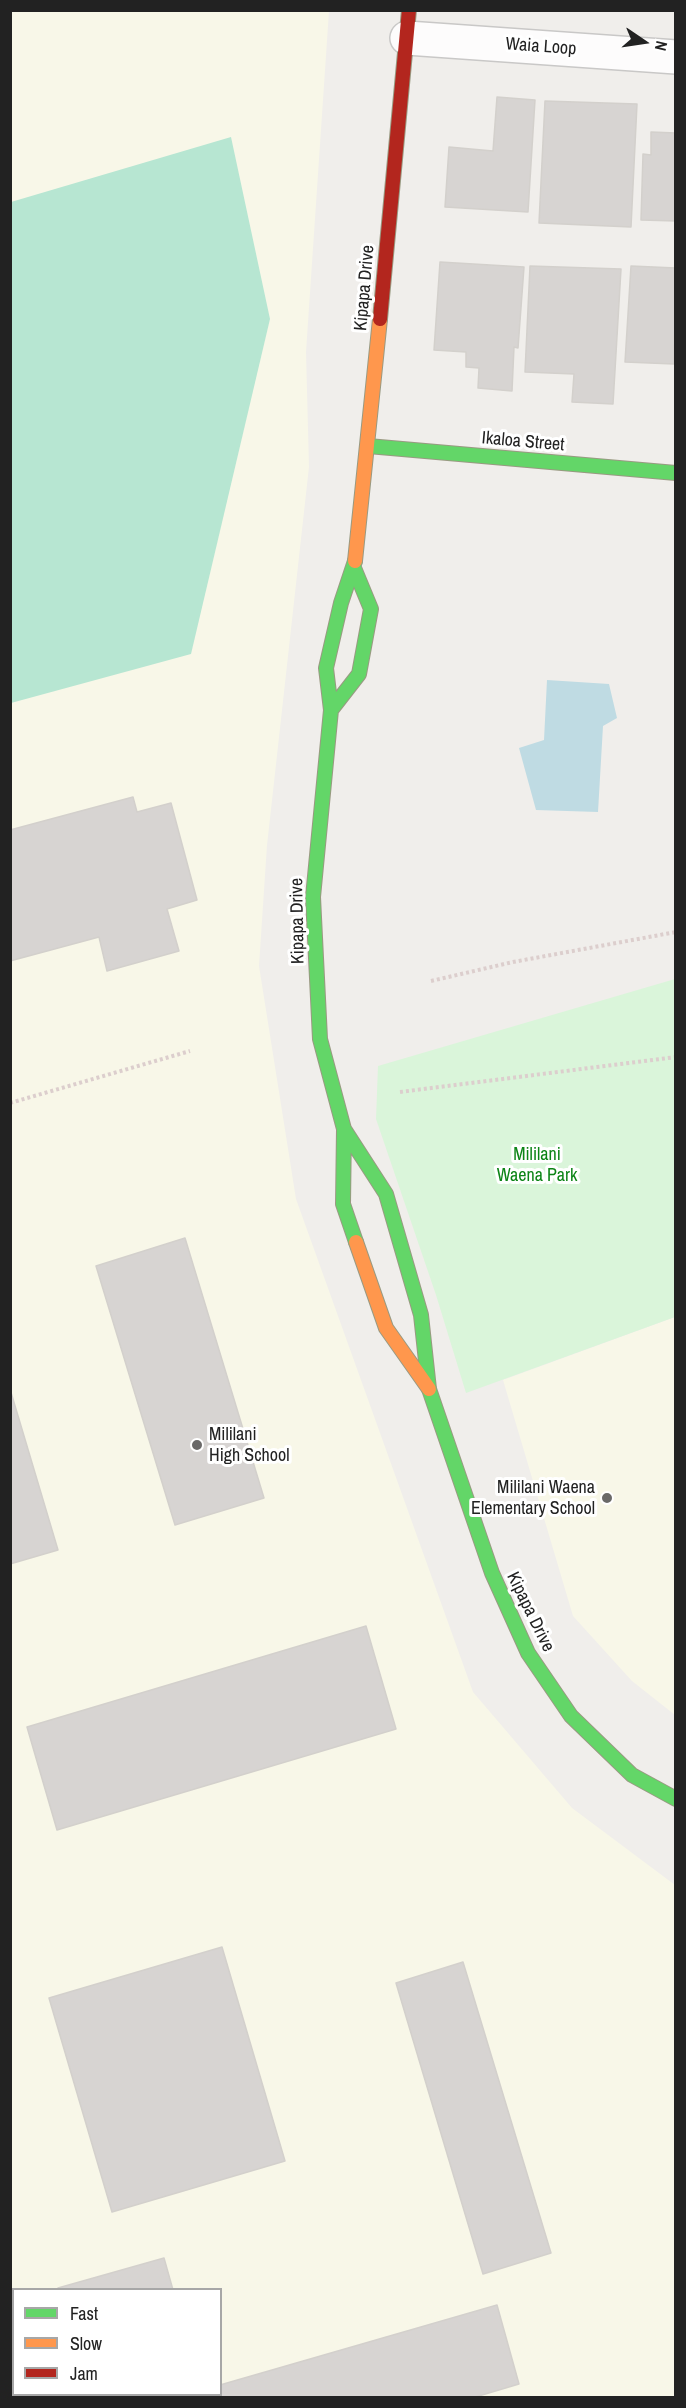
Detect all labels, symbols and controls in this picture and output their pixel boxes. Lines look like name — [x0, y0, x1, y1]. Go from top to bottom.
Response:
north arrow — [614, 12, 674, 72]
street label: Waia Loop — [505, 34, 577, 60]
text: N — [650, 39, 673, 53]
street label: Kipapa Drive — [350, 244, 380, 332]
street label: Ikaloa Street — [481, 428, 565, 456]
street label: Kipapa Drive — [286, 878, 310, 964]
park label: Mililani Waena Park — [497, 1144, 577, 1186]
place label: Mililani High School — [209, 1424, 289, 1466]
marker: Mililani High School — [190, 1438, 204, 1452]
place label: Mililani Waena Elementary School — [471, 1477, 595, 1520]
marker: Mililani Waena Elementary School — [600, 1491, 614, 1505]
street label: Kipapa Drive — [501, 1569, 559, 1655]
legend — [12, 2288, 222, 2396]
text: Fast — [70, 2301, 98, 2326]
text: Slow — [70, 2331, 102, 2356]
text: Jam — [70, 2361, 98, 2386]

